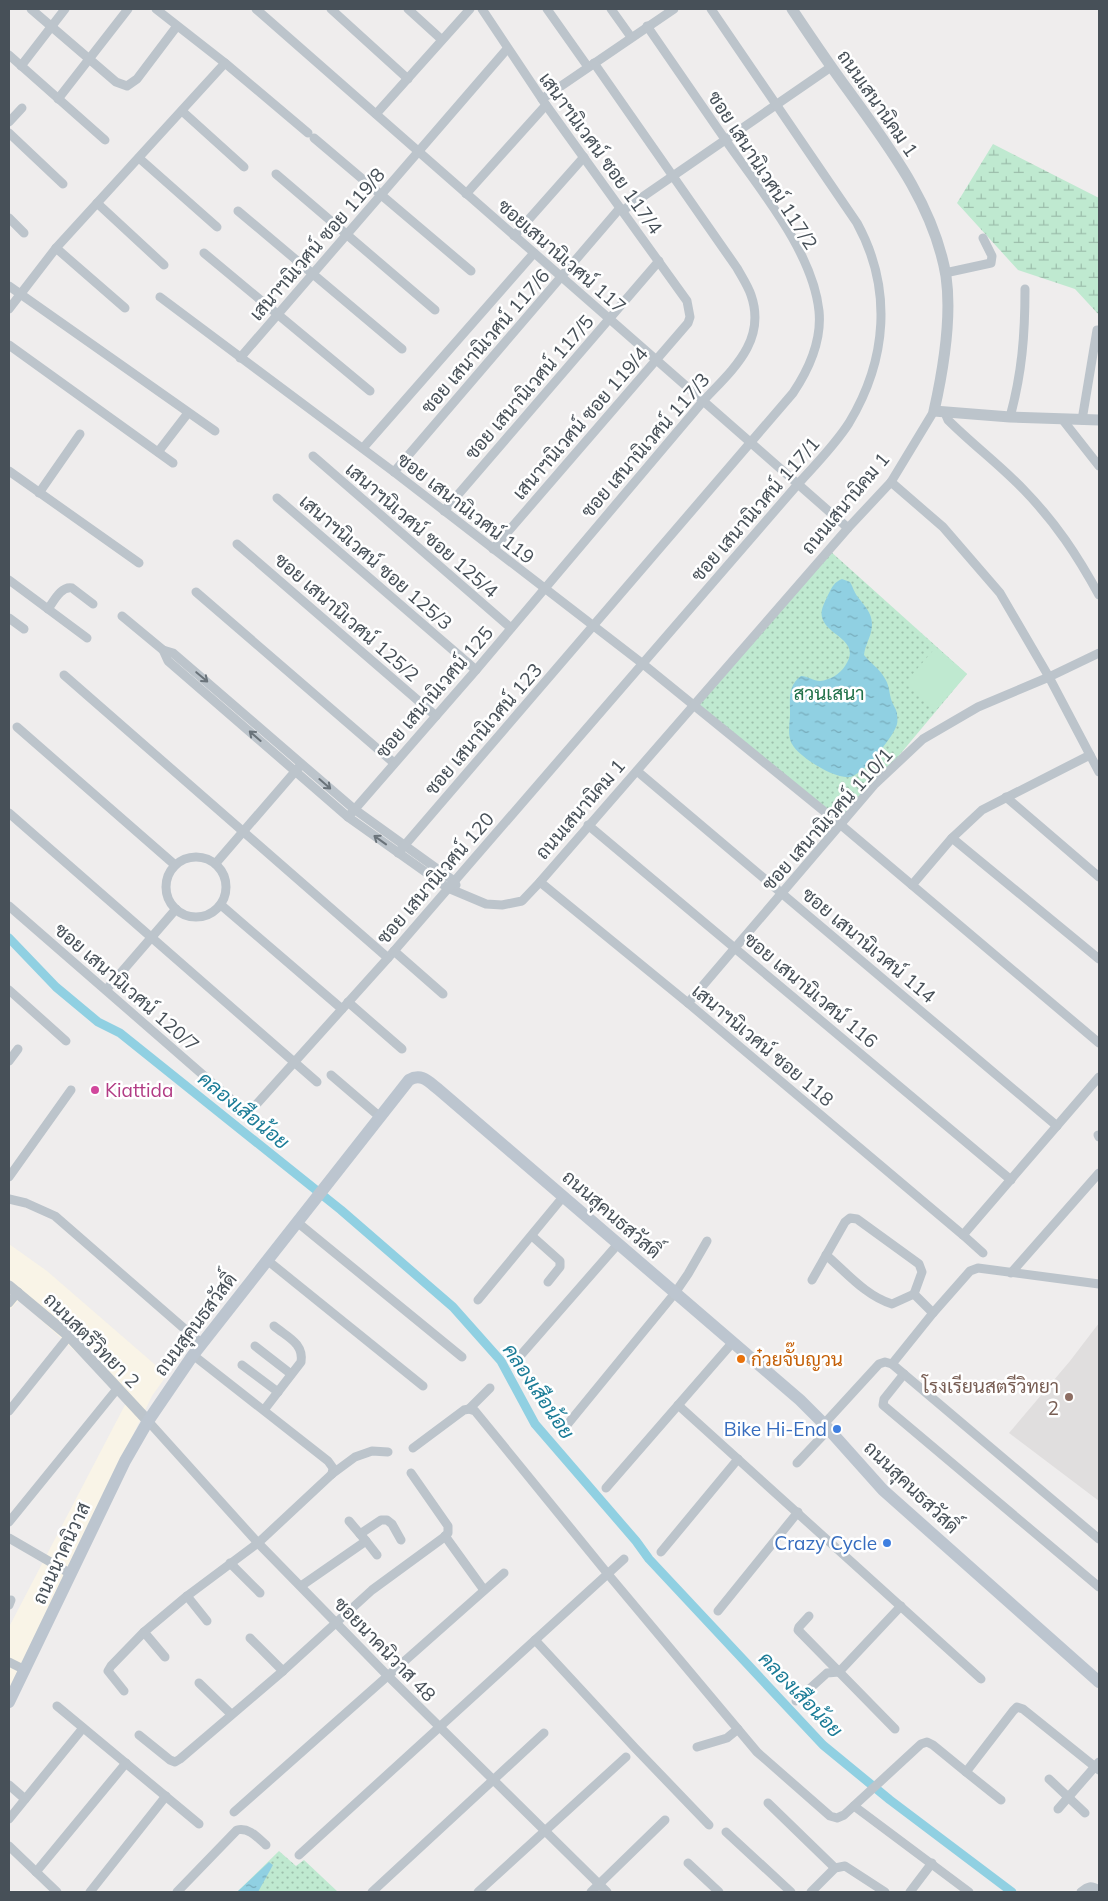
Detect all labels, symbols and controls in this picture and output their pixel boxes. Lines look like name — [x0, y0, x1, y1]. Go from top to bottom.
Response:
street label: ถนนเสนานิคม 1 — [832, 45, 924, 161]
street label: เสนาฯนิเวศน์ ซอย 117/4 — [534, 67, 668, 239]
street label: ซอย เสนานิเวศน์ 117/2 — [703, 86, 823, 254]
street label: เสนาฯนิเวศน์ ซอย 119/8 — [244, 163, 390, 325]
street label: ซอยเสนานิเวศน์ 117 — [493, 194, 631, 318]
street label: ซอย เสนานิเวศน์ 117/6 — [416, 264, 554, 418]
street label: ซอย เสนานิเวศน์ 117/5 — [460, 310, 598, 464]
street label: เสนาฯนิเวศน์ ซอย 119/4 — [507, 342, 653, 504]
street label: ซอย เสนานิเวศน์ 117/3 — [576, 368, 714, 522]
street label: ซอย เสนานิเวศน์ 117/1 — [686, 432, 824, 586]
street label: ซอย เสนานิเวศน์ 119 — [393, 447, 539, 569]
street label: ถนนเสนานิคม 1 — [796, 447, 894, 559]
street label: เสนาฯนิเวศน์ ซอย 125/4 — [341, 457, 503, 603]
street label: เสนาฯนิเวศน์ ซอย 125/3 — [295, 489, 457, 635]
street label: ซอย เสนานิเวศน์ 125/2 — [270, 548, 424, 686]
street label: ซอย เสนานิเวศน์ 125 — [370, 621, 498, 763]
street label: ซอย เสนานิเวศน์ 123 — [419, 658, 547, 800]
one-way arrow — [195, 672, 208, 683]
park label: สวนเสนา — [793, 681, 865, 705]
one-way arrow — [248, 730, 261, 742]
street label: ซอย เสนานิเวศน์ 110/1 — [756, 743, 898, 895]
street label: ถนนเสนานิคม 1 — [530, 754, 630, 864]
one-way arrow — [318, 778, 331, 789]
street label: ซอย เสนานิเวศน์ 120 — [371, 807, 499, 949]
one-way arrow — [373, 835, 387, 845]
street label: ซอย เสนานิเวศน์ 114 — [797, 882, 941, 1008]
street label: ซอย เสนานิเวศน์ 120/7 — [50, 918, 204, 1056]
street label: ซอย เสนานิเวศน์ 116 — [739, 927, 883, 1053]
street label: เสนาฯนิเวศน์ ซอย 118 — [687, 979, 839, 1111]
water label: คลองเสือน้อย — [193, 1066, 295, 1155]
place label: Kiattida — [105, 1078, 173, 1102]
marker: Kiattida — [89, 1084, 101, 1096]
street label: ถนนสุคนธสวัสดิ์ — [557, 1160, 670, 1264]
street label: ถนนสุคนธสวัสดิ์ — [143, 1264, 242, 1381]
street label: ถนนสตรีวิทยา 2 — [39, 1287, 145, 1393]
water label: คลองเสือน้อย — [498, 1338, 580, 1444]
place label: ก๋วยจั๊บญวน — [751, 1342, 843, 1371]
marker: ก๋วยจั๊บญวน — [735, 1353, 747, 1365]
place label: โรงเรียนสตรีวิทยา 2 — [921, 1374, 1059, 1420]
marker: โรงเรียนสตรีวิทยา 2 — [1063, 1391, 1075, 1403]
place label: Bike Hi-End — [724, 1417, 827, 1441]
marker: Bike Hi-End — [831, 1423, 843, 1435]
street label: ถนนสุคนธสวัสดิ์ — [859, 1431, 969, 1539]
street label: ถนนนาคนิวาส — [27, 1498, 95, 1608]
place label: Crazy Cycle — [774, 1531, 877, 1555]
marker: Crazy Cycle — [881, 1537, 893, 1549]
street label: ซอยนาคนิวาส 48 — [329, 1592, 441, 1706]
water label: คลองเสือน้อย — [754, 1646, 849, 1743]

